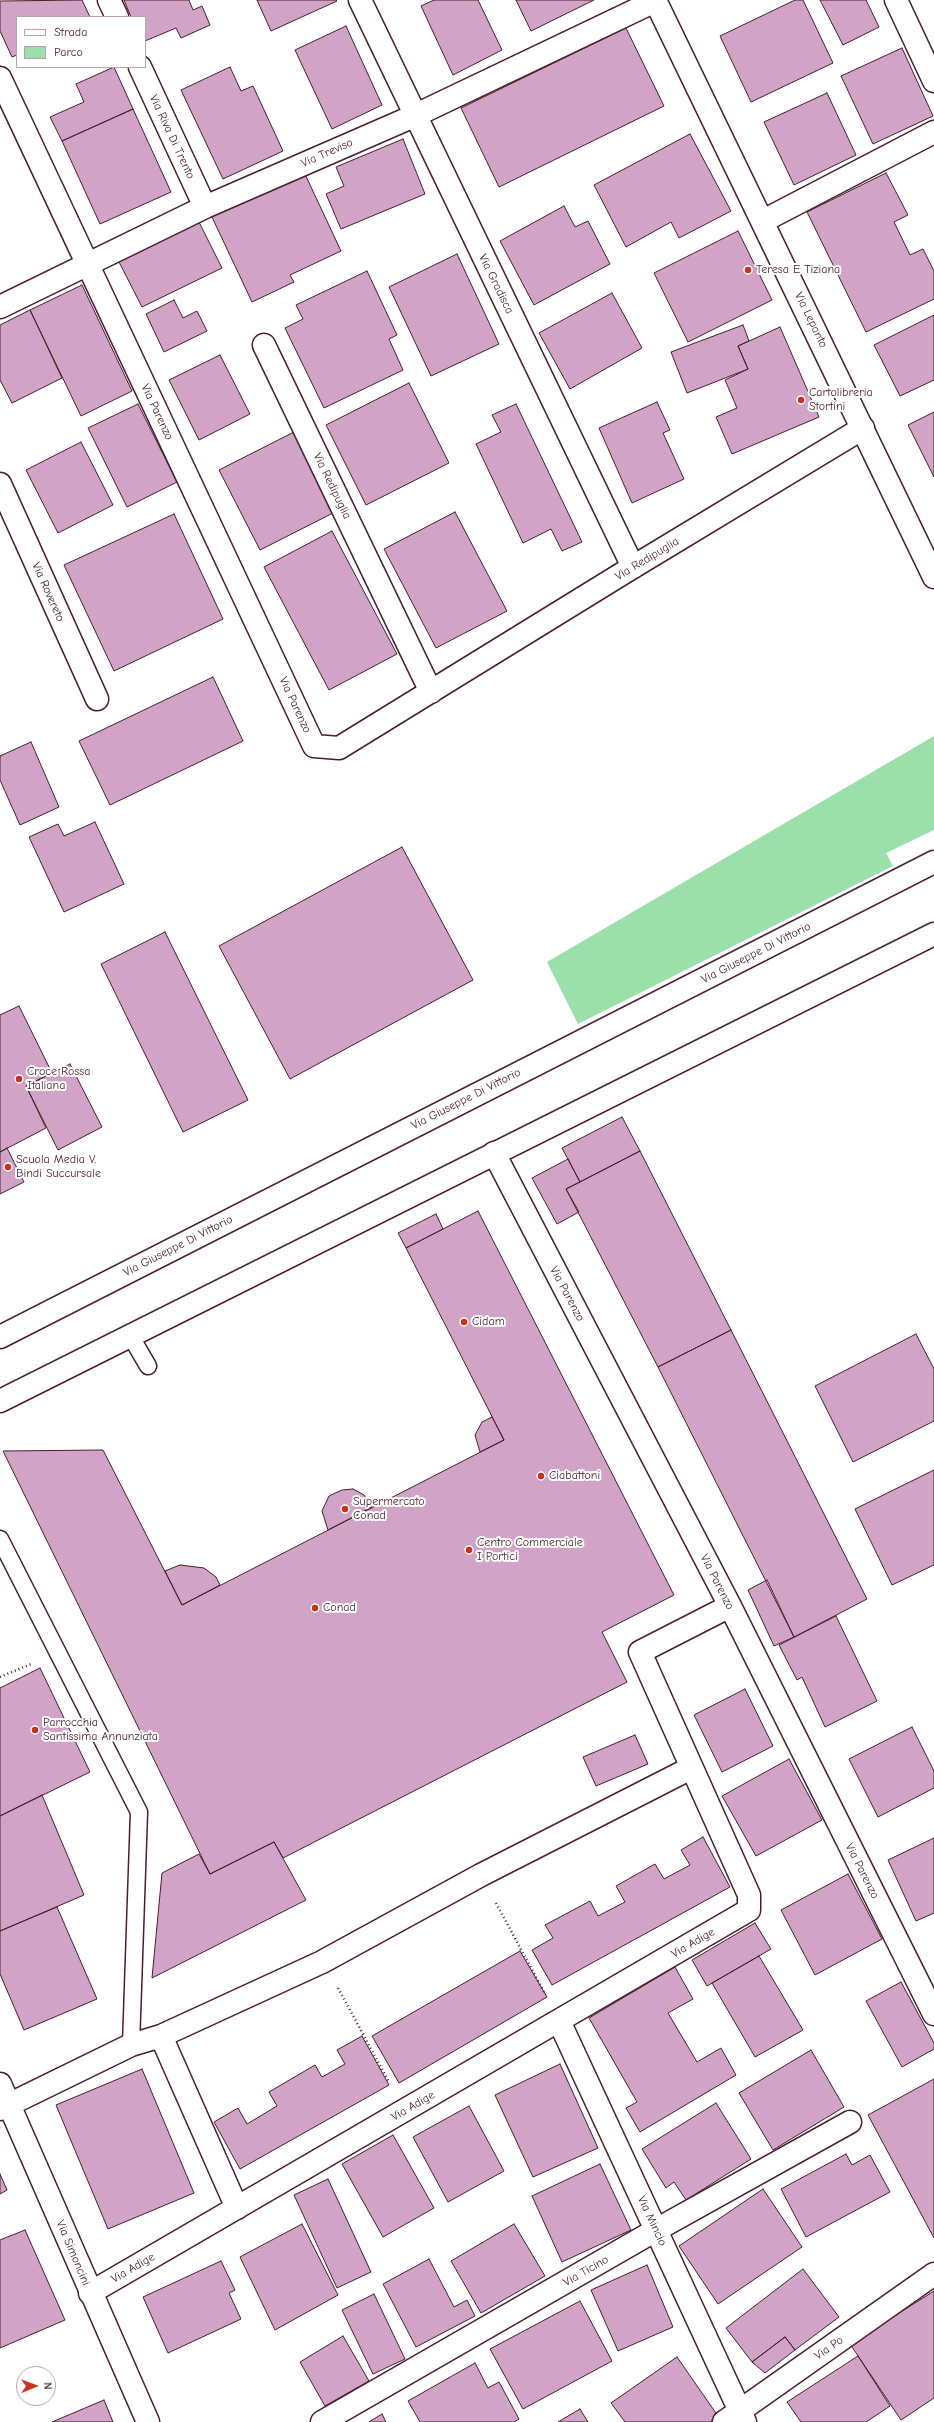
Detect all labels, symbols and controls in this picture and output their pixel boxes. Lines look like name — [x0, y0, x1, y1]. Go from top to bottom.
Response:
legend — [16, 16, 146, 68]
text: Strada — [54, 25, 87, 39]
text: Parco — [54, 45, 83, 59]
street label: Via Riva Di Trento — [146, 93, 198, 181]
street label: Via Treviso — [299, 135, 355, 171]
street label: Via Gradisca — [475, 252, 517, 316]
place label: Teresa E Tiziana — [756, 263, 840, 277]
marker: Teresa E Tiziana — [743, 265, 753, 275]
street label: Via Lepanto — [791, 290, 831, 350]
street label: Via Parenzo — [138, 382, 176, 442]
place label: Cartolibreria Stortini — [809, 386, 873, 414]
marker: Cartolibreria Stortini — [796, 395, 806, 405]
street label: Via Redipuglia — [310, 451, 354, 521]
street label: Via Redipuglia — [612, 534, 682, 584]
street label: Via Rovereto — [29, 560, 67, 624]
street label: Via Parenzo — [276, 675, 314, 735]
street label: Via Giuseppe Di Vittorio — [699, 919, 813, 987]
place label: Croce Rossa Italiana — [27, 1065, 90, 1093]
street label: Via Giuseppe Di Vittorio — [409, 1065, 523, 1133]
marker: Croce Rossa Italiana — [14, 1074, 24, 1084]
place label: Scuola Media V. Bindi Succursale — [16, 1153, 101, 1181]
marker: Scuola Media V. Bindi Succursale — [3, 1162, 13, 1172]
street label: Via Giuseppe Di Vittorio — [121, 1212, 235, 1280]
street label: Via Parenzo — [547, 1264, 587, 1324]
place label: Cidam — [472, 1315, 505, 1329]
marker: Cidam — [459, 1317, 469, 1327]
place label: Ciabattoni — [549, 1469, 600, 1483]
marker: Ciabattoni — [536, 1471, 546, 1481]
place label: Supermercato Conad — [353, 1495, 425, 1523]
marker: Supermercato Conad — [340, 1504, 350, 1514]
place label: Centro Commerciale I Portici — [477, 1536, 583, 1564]
marker: Centro Commerciale I Portici — [464, 1545, 474, 1555]
street label: Via Parenzo — [697, 1552, 737, 1612]
place label: Conad — [323, 1601, 356, 1615]
marker: Conad — [310, 1603, 320, 1613]
place label: Parrocchia Santissima Annunziata — [43, 1716, 158, 1744]
marker: Parrocchia Santissima Annunziata — [30, 1725, 40, 1735]
street label: Via Parenzo — [842, 1841, 882, 1901]
street label: Via Adige — [669, 1925, 717, 1961]
street label: Via Adige — [389, 2088, 437, 2124]
street label: Via Mincio — [634, 2194, 670, 2248]
street label: Via Simoncini — [53, 2218, 93, 2288]
street label: Via Adige — [109, 2250, 157, 2286]
street label: Via Ticino — [561, 2252, 611, 2290]
street label: Via Po — [812, 2333, 846, 2363]
north arrow — [16, 2366, 56, 2406]
text: N — [41, 2382, 54, 2390]

